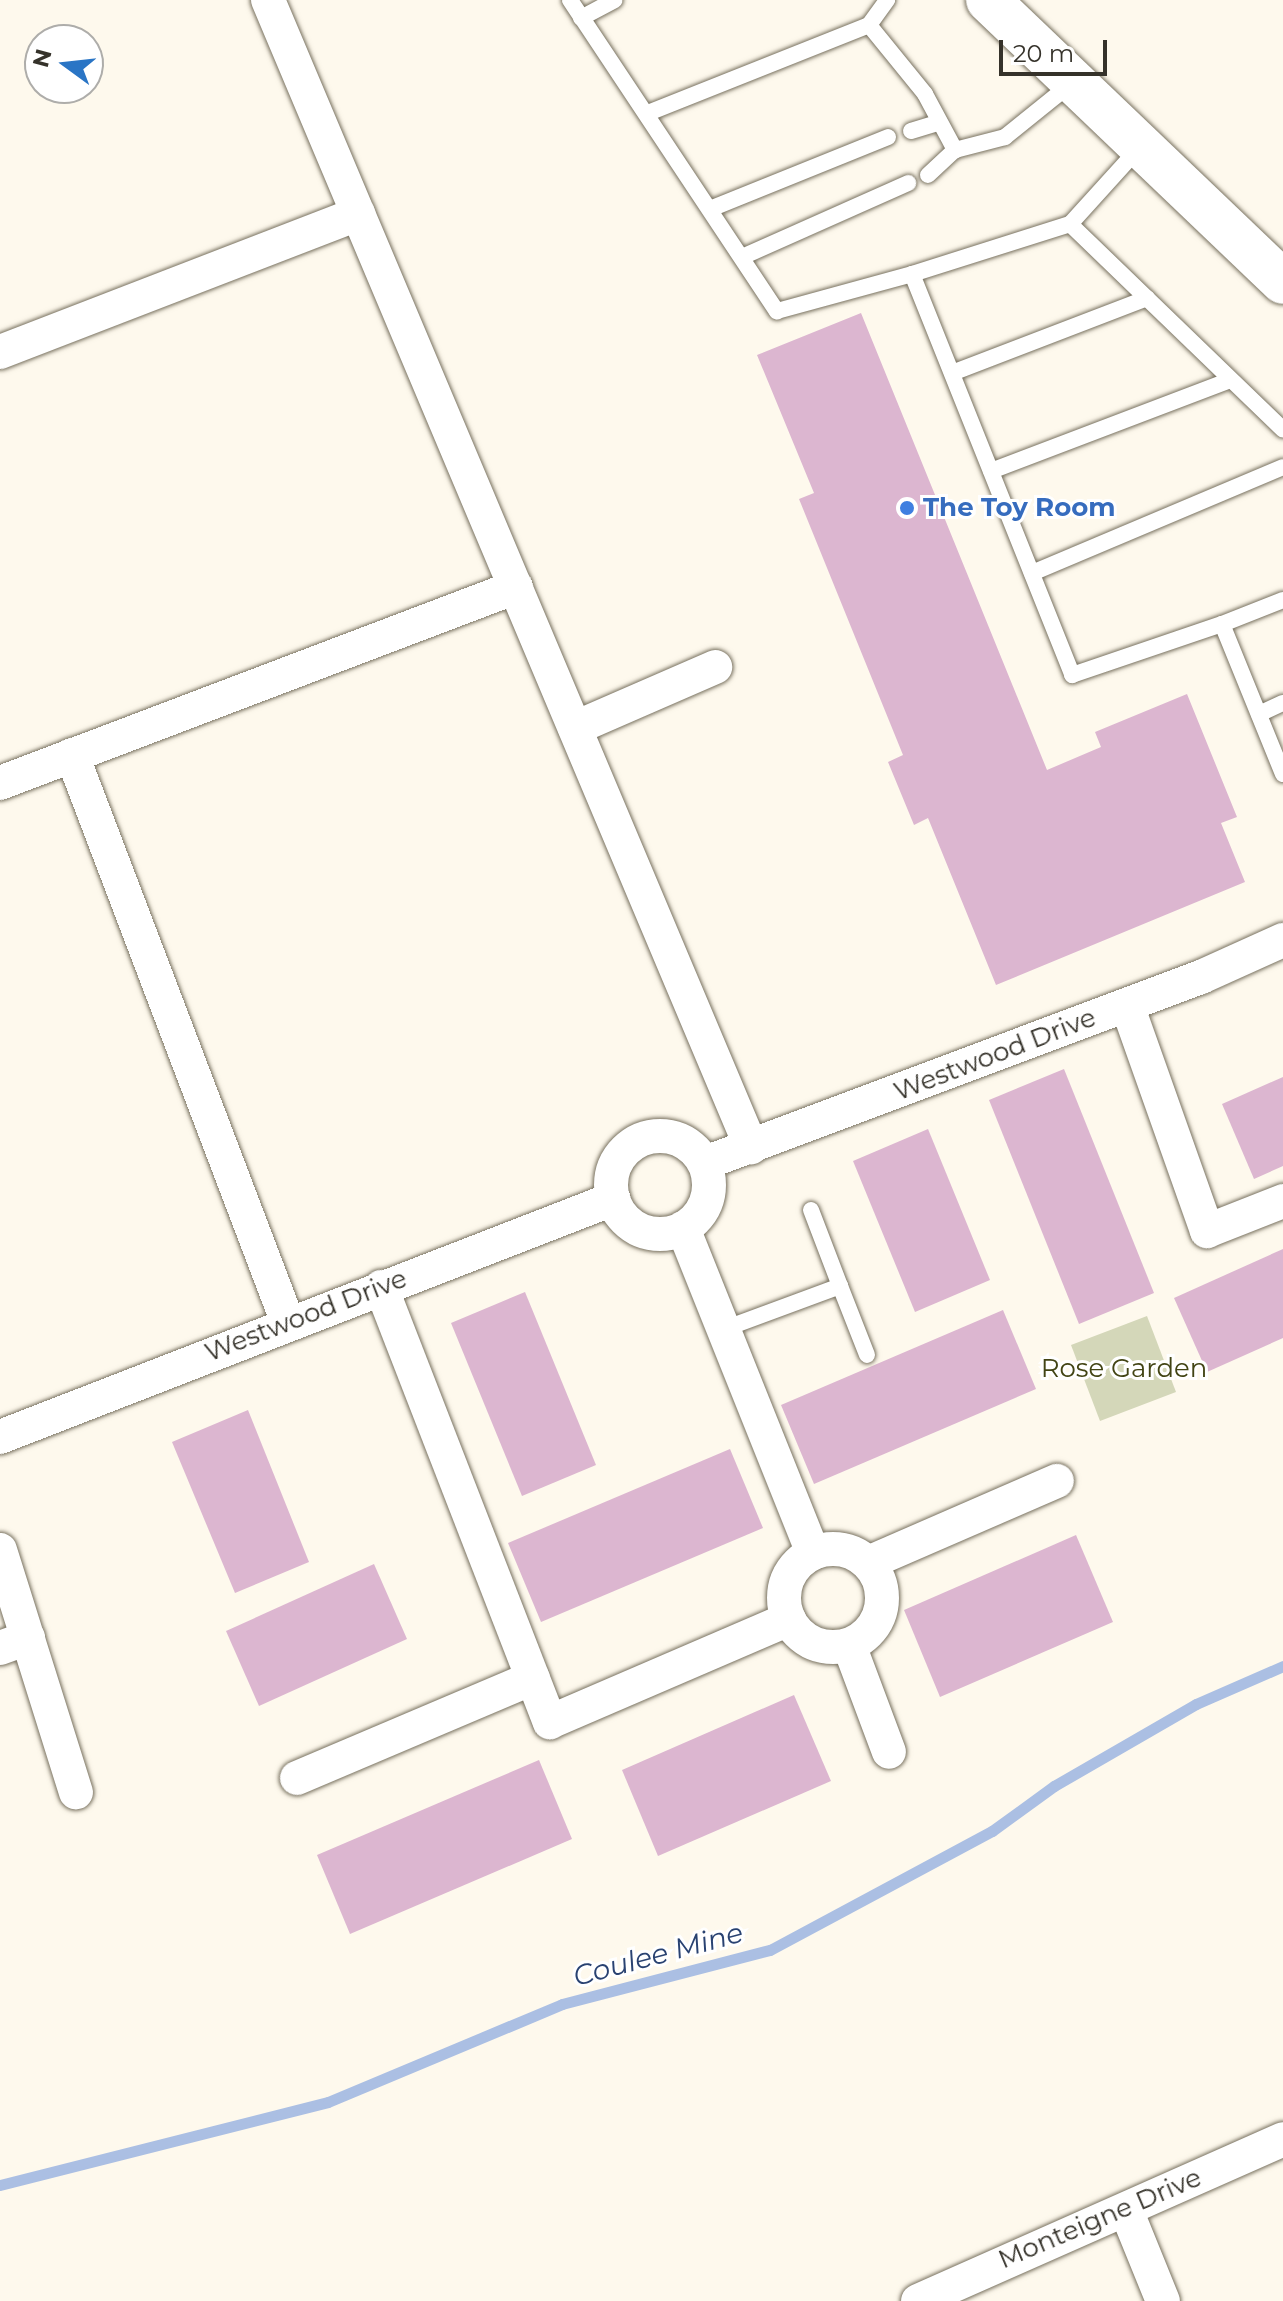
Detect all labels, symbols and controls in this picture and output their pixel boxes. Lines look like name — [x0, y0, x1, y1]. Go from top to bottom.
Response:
north arrow — [24, 24, 104, 104]
scale bar — [1003, 24, 1111, 74]
text: 20 m — [1013, 39, 1074, 68]
text: N — [27, 46, 58, 70]
place label: The Toy Room — [923, 492, 1116, 524]
marker: The Toy Room — [898, 499, 916, 517]
street label: Westwood Drive — [890, 1002, 1100, 1108]
street label: Westwood Drive — [201, 1263, 411, 1369]
park label: Rose Garden — [1041, 1353, 1207, 1385]
water label: Coulee Mine — [569, 1915, 747, 1993]
street label: Monteigne Drive — [994, 2162, 1206, 2276]

